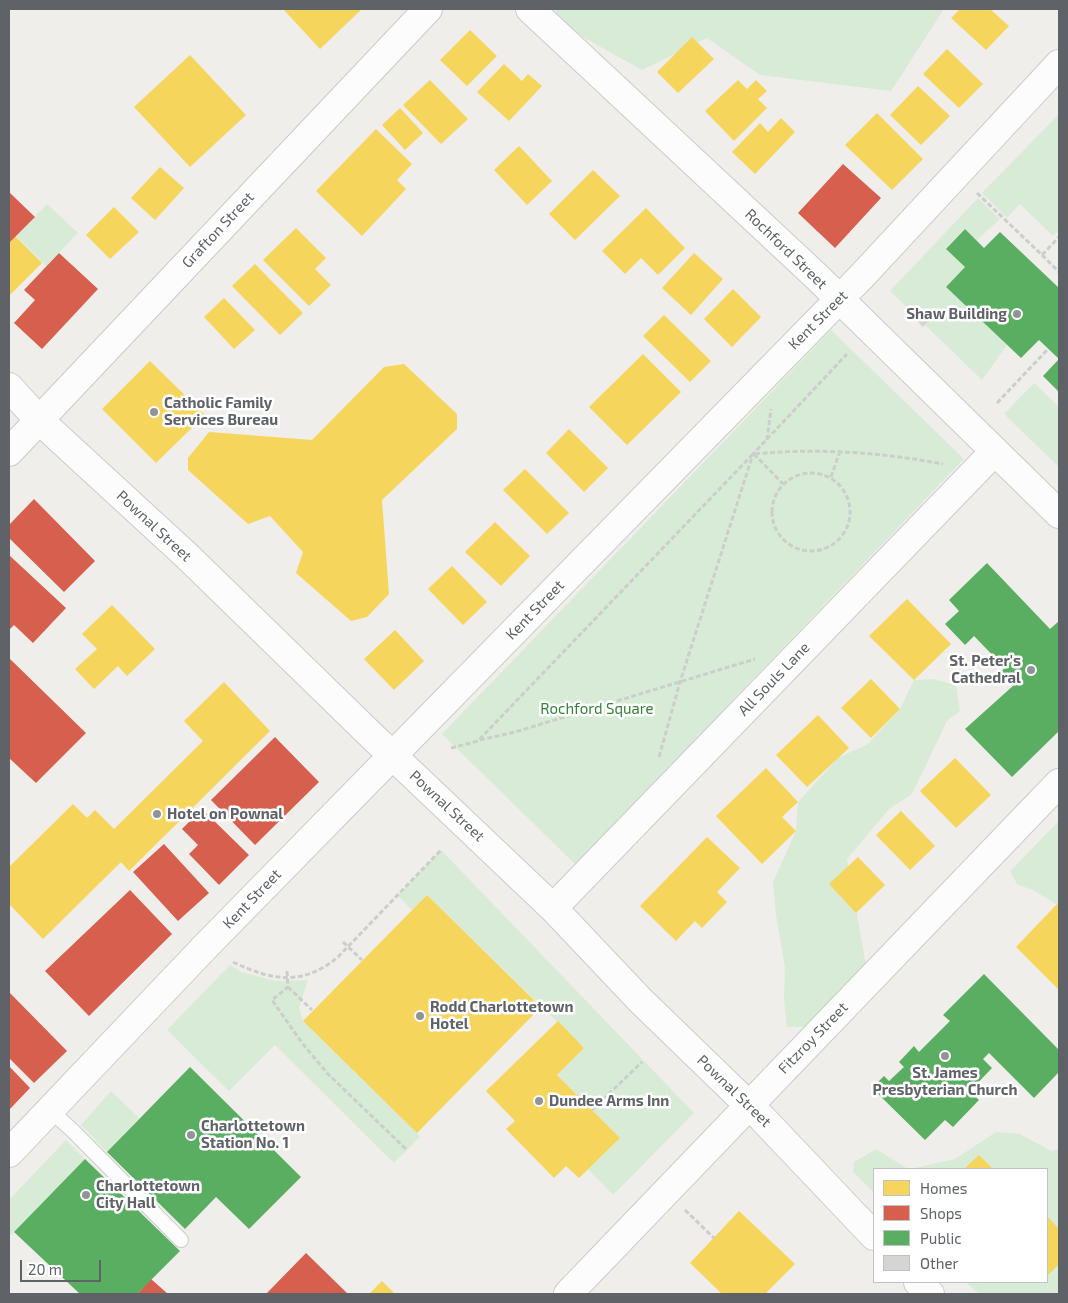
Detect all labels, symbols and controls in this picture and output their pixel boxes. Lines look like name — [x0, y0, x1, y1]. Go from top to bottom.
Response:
street label: Grafton Street — [178, 188, 258, 272]
street label: Rochford Street — [741, 205, 831, 293]
street label: Kent Street — [785, 287, 851, 353]
place label: Shaw Building — [906, 305, 1007, 323]
marker: Shaw Building — [1011, 308, 1023, 320]
place label: Catholic Family Services Bureau — [164, 394, 278, 429]
marker: Catholic Family Services Bureau — [148, 406, 160, 418]
street label: Pownal Street — [113, 487, 195, 565]
street label: Kent Street — [502, 576, 568, 644]
street label: All Souls Lane — [734, 639, 814, 719]
place label: St. Peter's Cathedral — [949, 652, 1021, 687]
marker: St. Peter's Cathedral — [1025, 664, 1037, 676]
park label: Rochford Square — [540, 700, 654, 718]
street label: Pownal Street — [406, 767, 488, 845]
place label: Hotel on Pownal — [167, 805, 283, 823]
marker: Hotel on Pownal — [151, 808, 163, 820]
street label: Kent Street — [219, 865, 285, 933]
place label: Rodd Charlottetown Hotel — [430, 998, 574, 1033]
street label: Fitzroy Street — [774, 999, 852, 1077]
marker: Rodd Charlottetown Hotel — [414, 1010, 426, 1022]
marker: St. James Presbyterian Church — [939, 1050, 951, 1062]
street label: Pownal Street — [693, 1051, 775, 1131]
place label: St. James Presbyterian Church — [873, 1064, 1017, 1099]
place label: Dundee Arms Inn — [549, 1092, 669, 1110]
marker: Dundee Arms Inn — [533, 1095, 545, 1107]
place label: Charlottetown Station No. 1 — [201, 1117, 305, 1152]
marker: Charlottetown Station No. 1 — [185, 1129, 197, 1141]
legend — [873, 1168, 1048, 1283]
place label: Charlottetown City Hall — [96, 1177, 200, 1212]
text: Homes — [920, 1179, 967, 1197]
marker: Charlottetown City Hall — [80, 1189, 92, 1201]
text: Shops — [920, 1204, 962, 1222]
text: Public — [920, 1229, 961, 1247]
scale bar — [22, 1250, 104, 1282]
text: Other — [920, 1254, 959, 1272]
text: 20 m — [28, 1260, 62, 1278]

